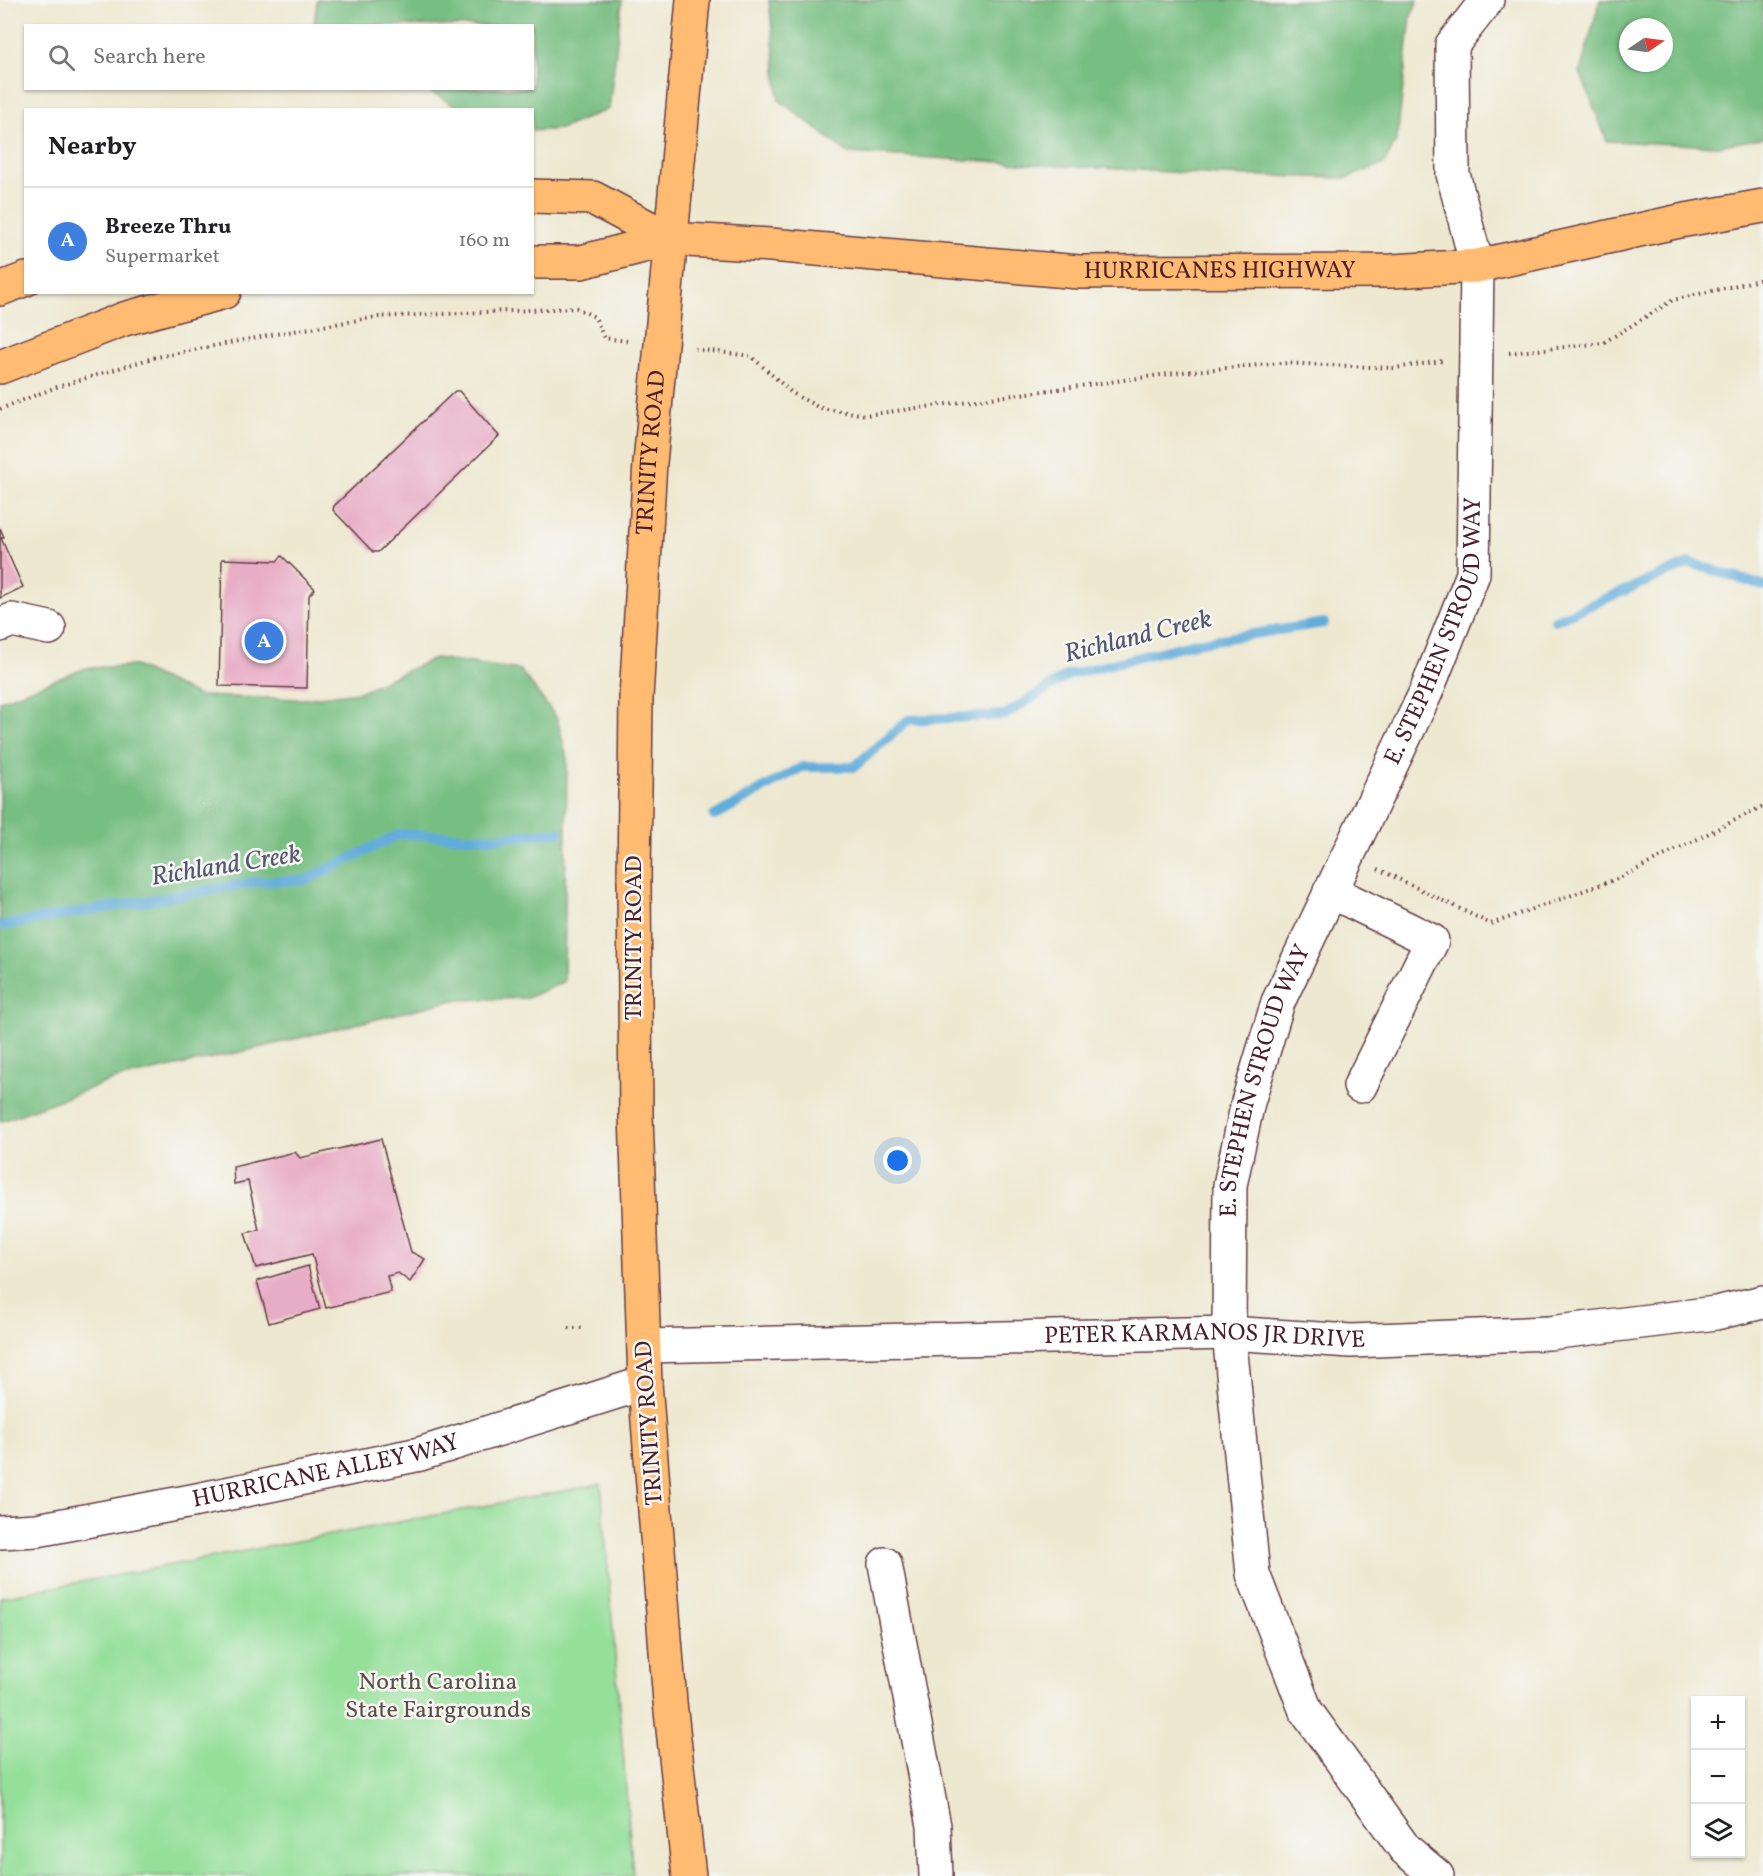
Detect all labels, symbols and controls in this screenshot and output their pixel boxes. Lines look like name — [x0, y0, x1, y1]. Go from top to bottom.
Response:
north arrow — [1619, 18, 1673, 72]
search box — [24, 24, 534, 90]
icon: search — [45, 41, 78, 74]
text: Search here — [93, 42, 206, 73]
text: Nearby — [48, 129, 137, 165]
text: Breeze Thru — [105, 212, 231, 243]
text: A — [60, 227, 75, 255]
text: 160 m — [458, 227, 510, 255]
text: Supermarket — [105, 243, 220, 271]
street label: HURRICANES HIGHWAY — [1084, 254, 1356, 289]
street label: TRINITY ROAD — [629, 369, 676, 536]
street label: E. STEPHEN STROUD WAY — [1376, 497, 1491, 771]
water label: Richland Creek — [1060, 601, 1216, 673]
pin: A — [244, 618, 284, 664]
water label: Richland Creek — [149, 836, 303, 896]
street label: TRINITY ROAD — [618, 855, 652, 1021]
street label: E. STEPHEN STROUD WAY — [1213, 939, 1320, 1218]
your location — [883, 1146, 912, 1175]
street label: PETER KARMANOS JR DRIVE — [1044, 1316, 1366, 1358]
street label: TRINITY ROAD — [627, 1339, 673, 1507]
street label: HURRICANE ALLEY WAY — [189, 1425, 464, 1517]
park label: North Carolina State Fairgrounds — [345, 1666, 531, 1728]
map controls — [1691, 1696, 1745, 1858]
button: + — [1691, 1696, 1745, 1750]
button: − — [1691, 1750, 1745, 1804]
button: layers — [1691, 1804, 1745, 1858]

